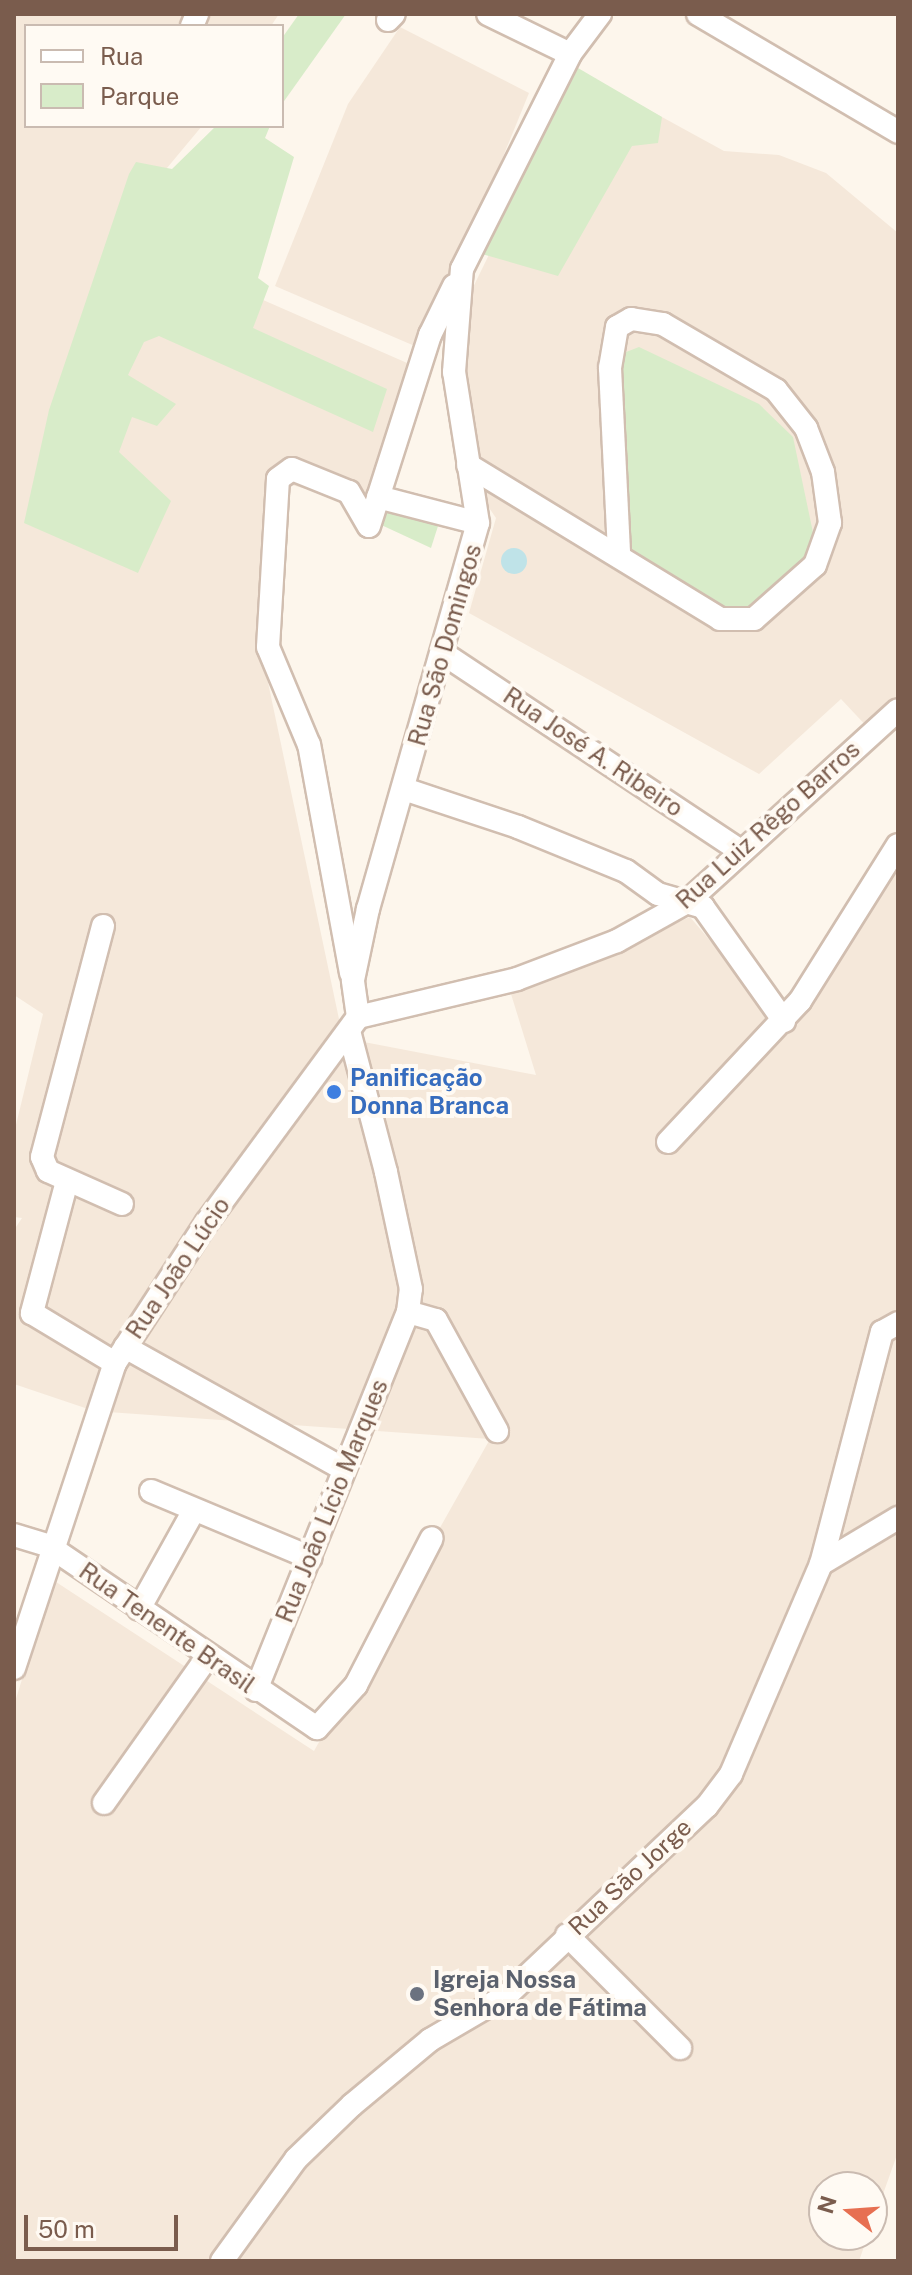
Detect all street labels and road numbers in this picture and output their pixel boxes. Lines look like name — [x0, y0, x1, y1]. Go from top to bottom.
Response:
street label: Rua São Domingos — [402, 541, 488, 749]
street label: Rua José A. Ribeiro — [498, 681, 688, 823]
street label: Rua Luiz Rêgo Barros — [670, 735, 866, 915]
street label: Rua João Lúcio — [120, 1192, 236, 1344]
street label: Rua João Lício Marques — [270, 1375, 394, 1627]
street label: Rua Tenente Brasil — [73, 1557, 261, 1699]
street label: Rua São Jorge — [562, 1813, 698, 1941]

